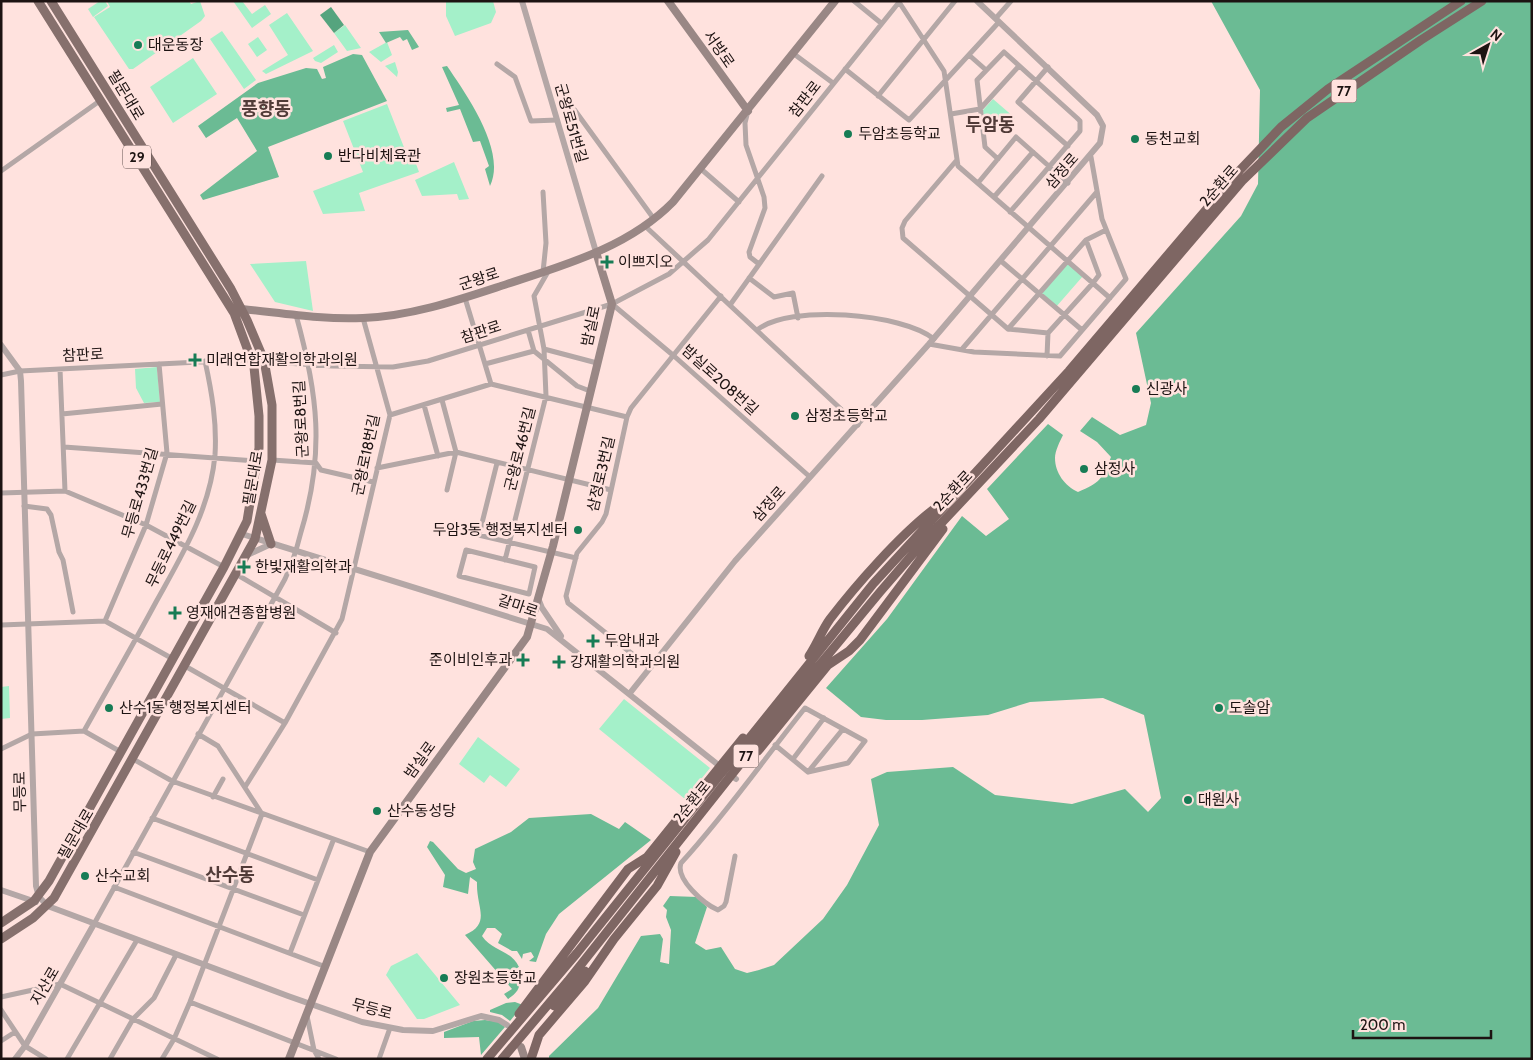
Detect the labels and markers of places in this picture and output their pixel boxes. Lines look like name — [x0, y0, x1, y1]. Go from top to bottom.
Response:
place label: 대운동장 — [148, 36, 203, 54]
marker: 대운동장 — [132, 39, 144, 51]
place label: 두암초등학교 — [858, 125, 941, 143]
marker: 두암초등학교 — [842, 128, 854, 140]
place label: 동천교회 — [1145, 130, 1200, 148]
marker: 동천교회 — [1129, 133, 1141, 145]
place label: 반다비체육관 — [338, 147, 421, 165]
marker: 반다비체육관 — [322, 150, 334, 162]
place label: 이쁘지오 — [618, 253, 673, 271]
marker: 이쁘지오 — [600, 255, 614, 269]
place label: 미래연합재활의학과의원 — [206, 351, 358, 369]
marker: 미래연합재활의학과의원 — [188, 353, 202, 367]
place label: 신광사 — [1146, 380, 1188, 398]
marker: 신광사 — [1130, 383, 1142, 395]
place label: 삼정초등학교 — [805, 407, 888, 425]
marker: 삼정초등학교 — [789, 410, 801, 422]
place label: 삼정사 — [1094, 460, 1136, 478]
marker: 삼정사 — [1078, 463, 1090, 475]
place label: 두암3동 행정복지센터 — [432, 521, 568, 539]
marker: 두암3동 행정복지센터 — [572, 524, 584, 536]
place label: 한빛재활의학과 — [255, 558, 352, 576]
marker: 한빛재활의학과 — [237, 560, 251, 574]
place label: 영재애견종합병원 — [186, 604, 296, 622]
marker: 영재애견종합병원 — [168, 606, 182, 620]
place label: 두암내과 — [604, 632, 659, 650]
marker: 두암내과 — [586, 634, 600, 648]
place label: 준이비인후과 — [429, 651, 512, 669]
marker: 준이비인후과 — [516, 653, 530, 667]
place label: 강재활의학과의원 — [570, 653, 680, 671]
marker: 강재활의학과의원 — [552, 655, 566, 669]
place label: 산수1동 행정복지센터 — [119, 699, 251, 717]
place label: 도솔암 — [1229, 699, 1271, 717]
marker: 산수1동 행정복지센터 — [103, 702, 115, 714]
marker: 도솔암 — [1213, 702, 1225, 714]
place label: 대원사 — [1198, 791, 1240, 809]
marker: 대원사 — [1182, 794, 1194, 806]
place label: 산수동성당 — [387, 802, 456, 820]
marker: 산수동성당 — [371, 805, 383, 817]
place label: 산수교회 — [95, 867, 150, 885]
marker: 산수교회 — [79, 870, 91, 882]
place label: 장원초등학교 — [454, 969, 537, 987]
marker: 장원초등학교 — [438, 972, 450, 984]

